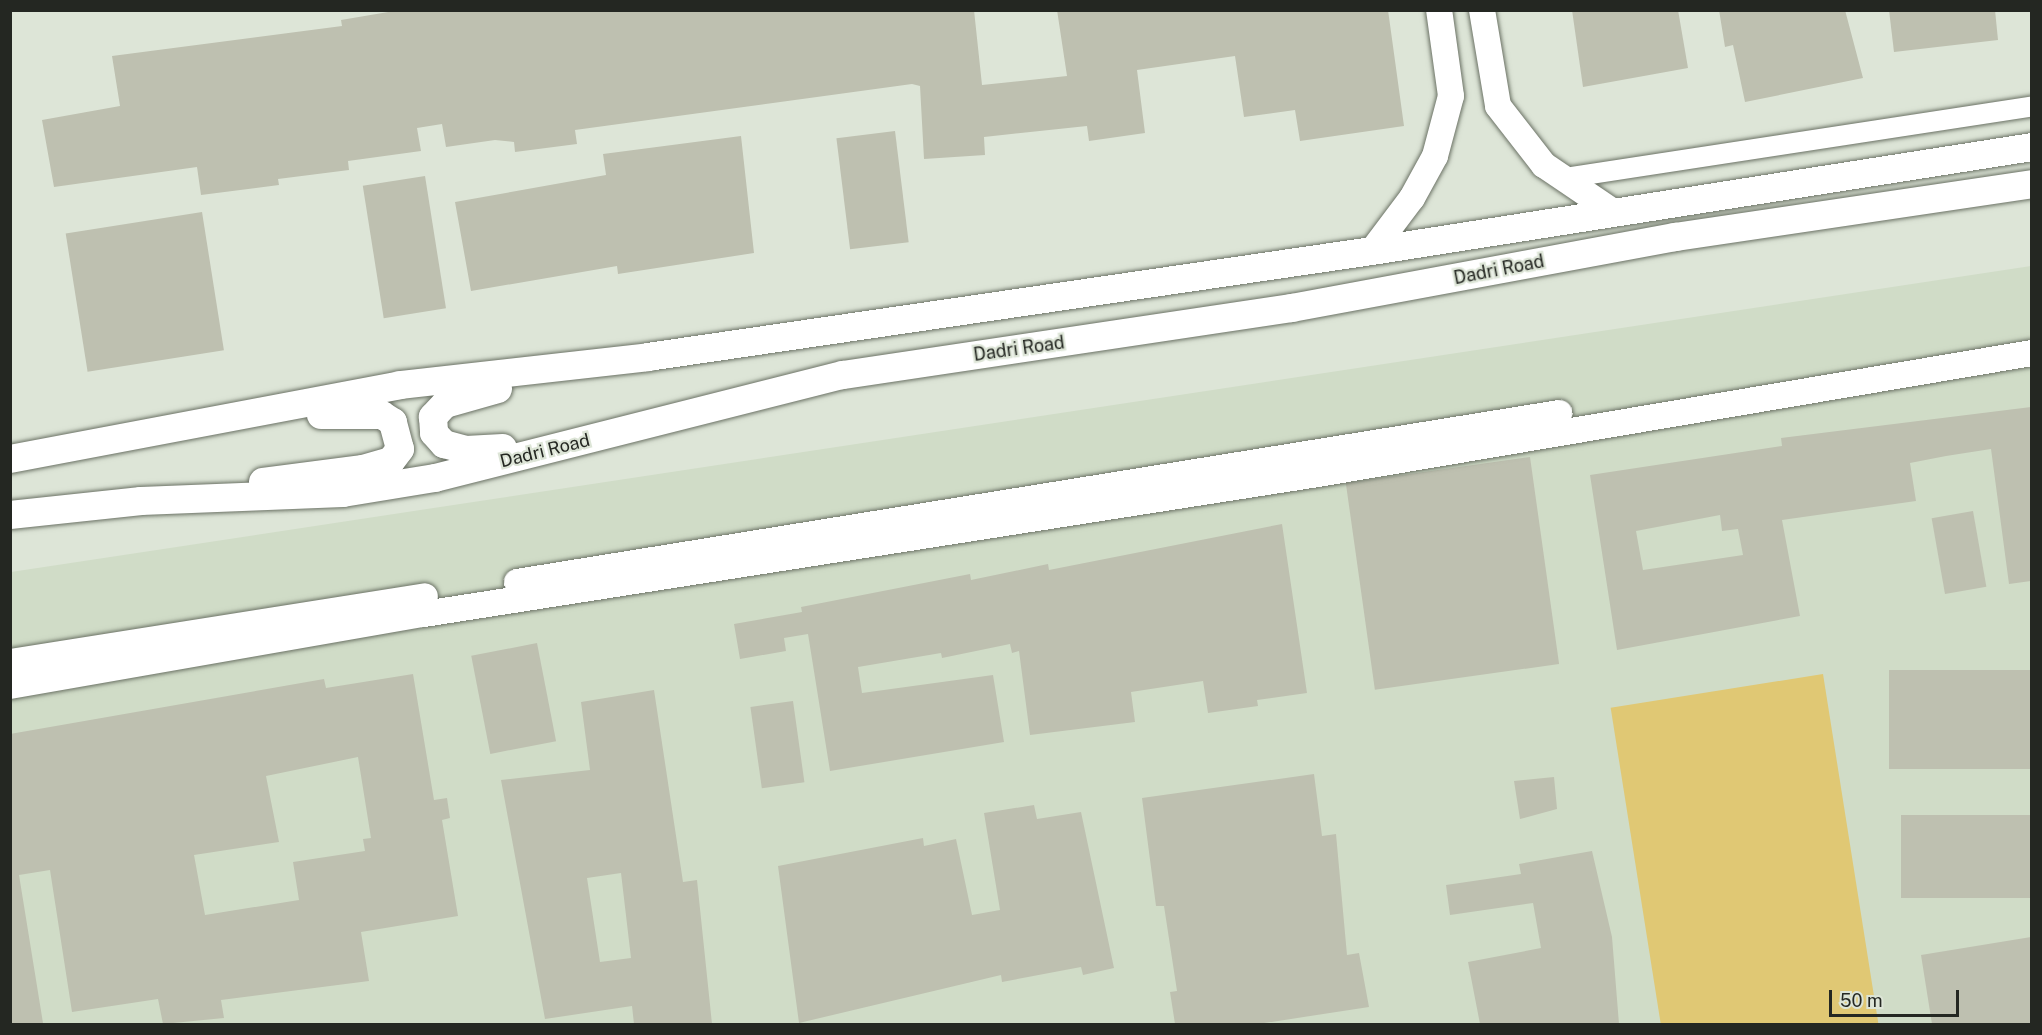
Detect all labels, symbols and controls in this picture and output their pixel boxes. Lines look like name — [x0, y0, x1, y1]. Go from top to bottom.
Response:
street label: Dadri Road — [1452, 251, 1546, 289]
street label: Dadri Road — [972, 332, 1066, 366]
street label: Dadri Road — [498, 429, 592, 473]
scale bar — [1832, 978, 1962, 1016]
text: 50 m — [1840, 990, 1883, 1011]

